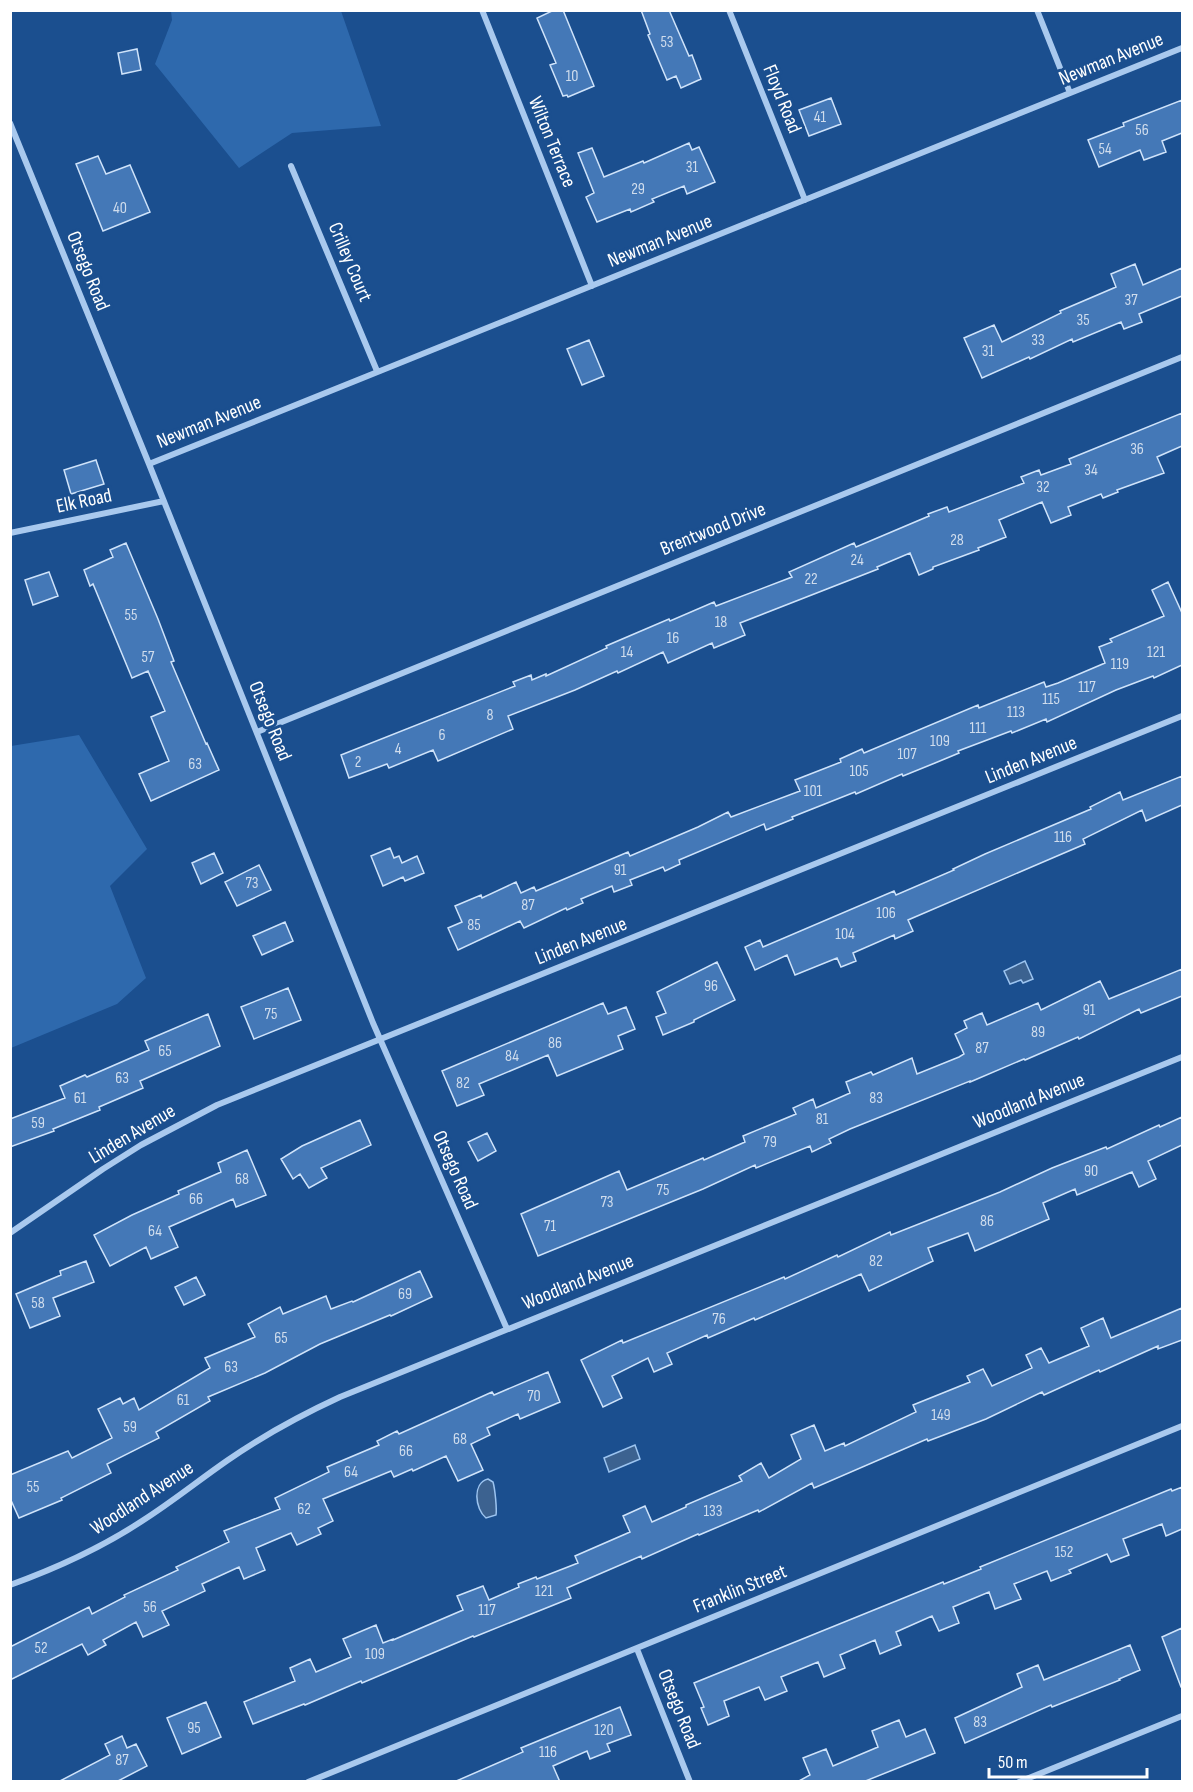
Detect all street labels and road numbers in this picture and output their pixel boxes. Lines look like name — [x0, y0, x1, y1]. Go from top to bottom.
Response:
street label: Newman Avenue — [1055, 27, 1167, 91]
street label: Floyd Road — [757, 61, 807, 137]
street label: Wilton Terrace — [523, 93, 581, 191]
street label: Newman Avenue — [604, 209, 716, 273]
street label: Crilley Court — [323, 219, 377, 305]
street label: Otsego Road — [61, 228, 115, 314]
street label: Newman Avenue — [153, 390, 265, 454]
street label: Elk Road — [54, 483, 114, 519]
street label: Brentwood Drive — [657, 497, 769, 561]
street label: Otsego Road — [243, 678, 297, 764]
street label: Linden Avenue — [982, 731, 1080, 789]
street label: Linden Avenue — [532, 912, 630, 970]
street label: Woodland Avenue — [970, 1068, 1088, 1134]
street label: Linden Avenue — [84, 1099, 180, 1169]
street label: Otsego Road — [427, 1127, 483, 1213]
street label: Woodland Avenue — [519, 1249, 637, 1315]
street label: Woodland Avenue — [86, 1456, 198, 1540]
street label: Franklin Street — [690, 1559, 790, 1619]
street label: Otsego Road — [652, 1666, 706, 1752]

